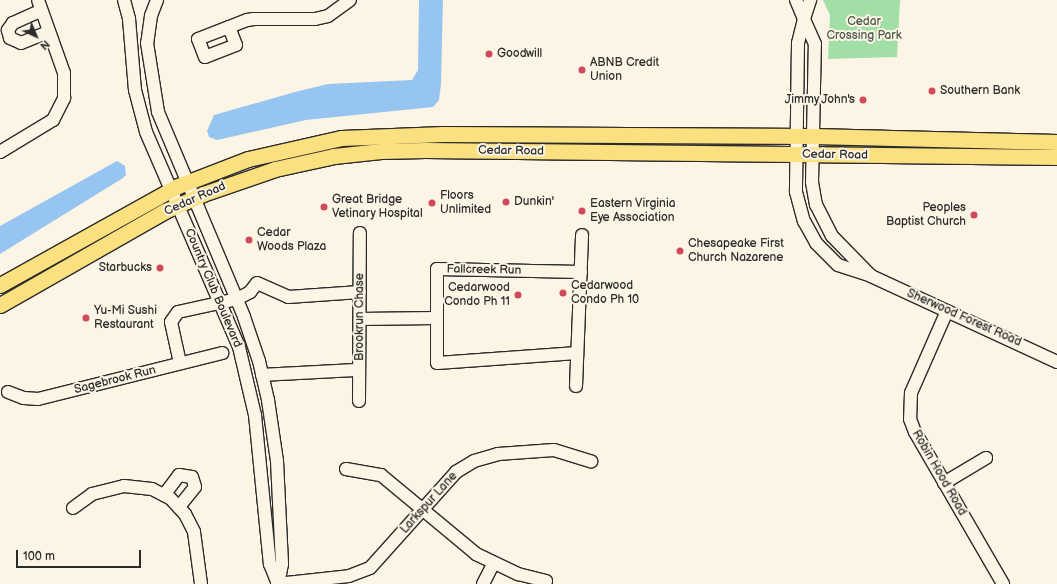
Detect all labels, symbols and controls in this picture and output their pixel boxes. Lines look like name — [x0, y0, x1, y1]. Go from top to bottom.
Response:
park label: Cedar Crossing Park — [826, 15, 902, 43]
north arrow — [16, 16, 56, 56]
text: N — [37, 37, 52, 53]
place label: Goodwill — [497, 47, 542, 61]
marker: Goodwill — [484, 49, 494, 59]
place label: ABNB Credit Union — [590, 56, 659, 84]
marker: ABNB Credit Union — [577, 65, 587, 75]
place label: Southern Bank — [940, 84, 1020, 98]
marker: Southern Bank — [927, 86, 937, 96]
place label: Jimmy John's — [783, 93, 855, 107]
marker: Jimmy John's — [858, 95, 868, 105]
street label: Cedar Road — [478, 143, 544, 159]
street label: Cedar Road — [802, 147, 868, 163]
street label: Cedar Road — [162, 179, 228, 219]
place label: Floors Unlimited — [440, 189, 491, 217]
place label: Great Bridge Vetinary Hospital — [332, 193, 423, 221]
place label: Dunkin' — [514, 195, 554, 209]
marker: Dunkin' — [501, 197, 511, 207]
place label: Eastern Virginia Eye Association — [590, 197, 676, 225]
marker: Floors Unlimited — [427, 198, 437, 208]
place label: Peoples Baptist Church — [886, 201, 966, 229]
marker: Great Bridge Vetinary Hospital — [319, 202, 329, 212]
marker: Eastern Virginia Eye Association — [577, 206, 587, 216]
marker: Peoples Baptist Church — [969, 210, 979, 220]
street label: Country Club Boulevard — [181, 226, 245, 350]
place label: Cedar Woods Plaza — [257, 226, 326, 254]
marker: Cedar Woods Plaza — [244, 235, 254, 245]
place label: Chesapeake First Church Nazarene — [688, 237, 784, 265]
marker: Chesapeake First Church Nazarene — [675, 246, 685, 256]
place label: Starbucks — [99, 261, 152, 275]
street label: Fallcreek Run — [447, 262, 521, 278]
marker: Starbucks — [155, 263, 165, 273]
street label: Brookrun Chase — [353, 273, 367, 361]
place label: Cedarwood Condo Ph 10 — [571, 279, 639, 307]
place label: Cedarwood Condo Ph 11 — [444, 281, 510, 309]
street label: Sherwood Forest Road — [905, 286, 1023, 350]
marker: Cedarwood Condo Ph 10 — [558, 288, 568, 298]
marker: Cedarwood Condo Ph 11 — [513, 290, 523, 300]
place label: Yu-Mi Sushi Restaurant — [94, 304, 157, 332]
marker: Yu-Mi Sushi Restaurant — [81, 313, 91, 323]
street label: Sagebrook Run — [73, 363, 157, 397]
street label: Robin Hood Road — [909, 428, 969, 518]
street label: Larkspur Lane — [398, 469, 460, 537]
scale bar — [18, 542, 143, 568]
text: 100 m — [23, 549, 55, 564]

